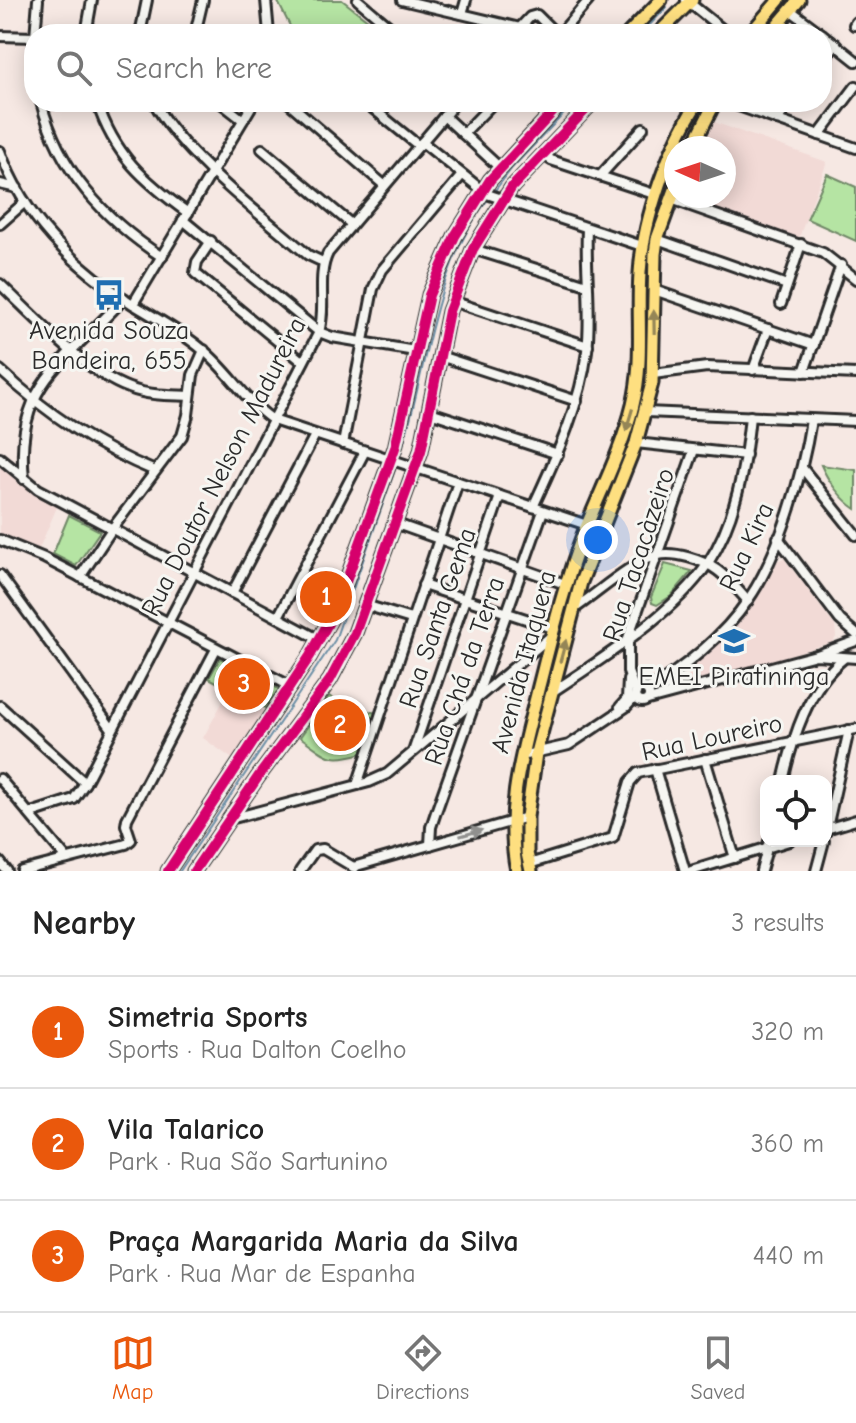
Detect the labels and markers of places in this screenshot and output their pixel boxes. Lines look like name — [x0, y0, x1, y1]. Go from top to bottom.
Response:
bus stop icon: Avenida Souza Bandeira, 655 — [92, 278, 126, 312]
place label: Avenida Souza Bandeira, 655 — [29, 316, 189, 376]
pin: 1 — [300, 567, 352, 627]
school or university icon: EMEI Piratininga — [717, 624, 751, 658]
pin: 3 — [218, 654, 270, 714]
place label: EMEI Piratininga — [639, 662, 829, 692]
pin: 2 — [314, 695, 366, 755]

